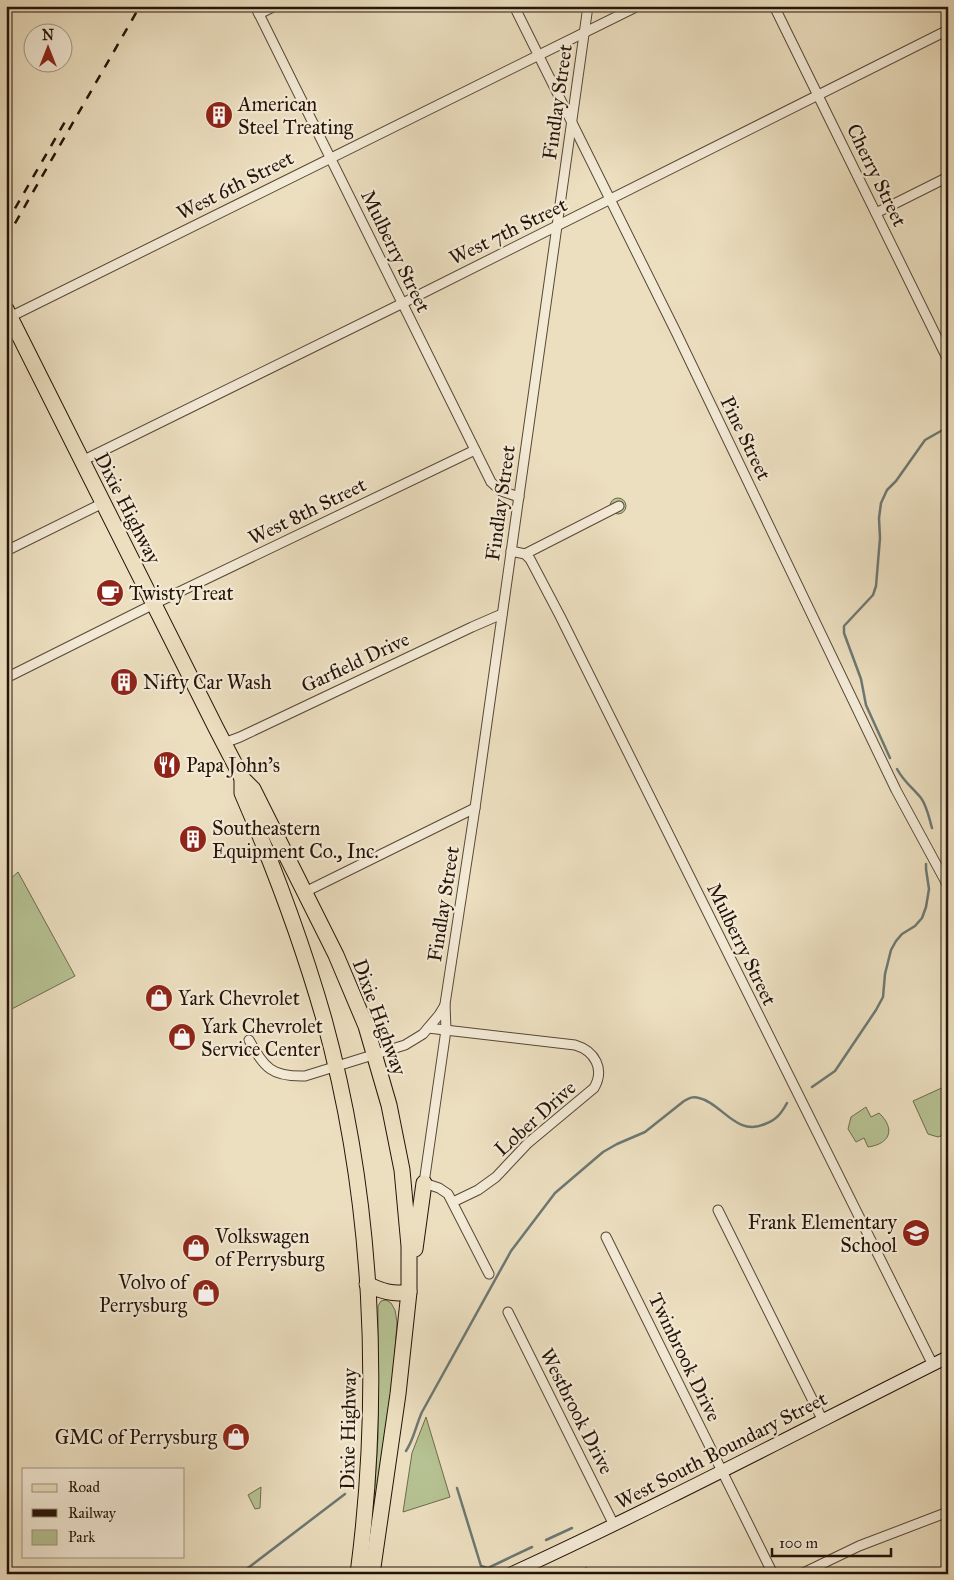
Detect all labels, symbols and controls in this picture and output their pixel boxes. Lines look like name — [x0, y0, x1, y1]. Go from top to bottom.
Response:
north arrow — [22, 22, 72, 72]
text: N — [42, 27, 54, 44]
street label: Findlay Street — [537, 43, 577, 161]
place label: American Steel Treating — [237, 92, 354, 140]
building icon: American Steel Treating — [204, 100, 234, 130]
street label: Cherry Street — [842, 120, 912, 230]
street label: West 6th Street — [173, 145, 297, 225]
street label: Mulberry Street — [356, 186, 436, 316]
street label: West 7th Street — [445, 192, 571, 270]
street label: Pine Street — [715, 392, 777, 484]
street label: Findlay Street — [480, 444, 520, 562]
street label: Dixie Highway — [89, 448, 167, 569]
street label: West 8th Street — [244, 472, 370, 550]
cafe icon: Twisty Treat — [95, 578, 125, 608]
place label: Twisty Treat — [129, 581, 234, 605]
street label: Garfield Drive — [297, 627, 413, 697]
building icon: Nifty Car Wash — [109, 667, 139, 697]
place label: Nifty Car Wash — [143, 670, 272, 694]
restaurant icon: Papa John's — [152, 750, 182, 780]
place label: Papa John's — [186, 753, 280, 778]
place label: Southeastern Equipment Co., Inc. — [212, 816, 379, 864]
building icon: Southeastern Equipment Co., Inc. — [178, 824, 208, 854]
street label: Findlay Street — [422, 845, 464, 963]
street label: Mulberry Street — [702, 879, 782, 1009]
street label: Dixie Highway — [347, 956, 412, 1079]
shop icon: Yark Chevrolet — [144, 983, 174, 1013]
place label: Yark Chevrolet — [178, 986, 300, 1010]
place label: Yark Chevrolet Service Center — [201, 1014, 323, 1061]
shop icon: Yark Chevrolet Service Center — [167, 1022, 197, 1052]
street label: Lober Drive — [489, 1075, 581, 1161]
place label: Frank Elementary School — [748, 1210, 898, 1257]
school or university icon: Frank Elementary School — [901, 1218, 931, 1248]
place label: Volkswagen of Perrysburg — [214, 1224, 325, 1272]
shop icon: Volkswagen of Perrysburg — [181, 1233, 211, 1263]
place label: Volvo of Perrysburg — [99, 1270, 190, 1318]
shop icon: Volvo of Perrysburg — [191, 1278, 221, 1308]
street label: Twinbrook Drive — [644, 1289, 726, 1425]
street label: Westbrook Drive — [535, 1344, 619, 1478]
street label: Dixie Highway — [335, 1367, 362, 1490]
street label: West South Boundary Street — [611, 1386, 831, 1514]
shop icon: GMC of Perrysburg — [221, 1422, 251, 1452]
place label: GMC of Perrysburg — [55, 1425, 218, 1450]
legend — [22, 1468, 185, 1558]
text: Road — [68, 1478, 100, 1496]
text: Railway — [68, 1504, 117, 1522]
scale bar — [772, 1525, 890, 1557]
text: Park — [68, 1528, 95, 1546]
text: 100 m — [779, 1534, 819, 1552]

